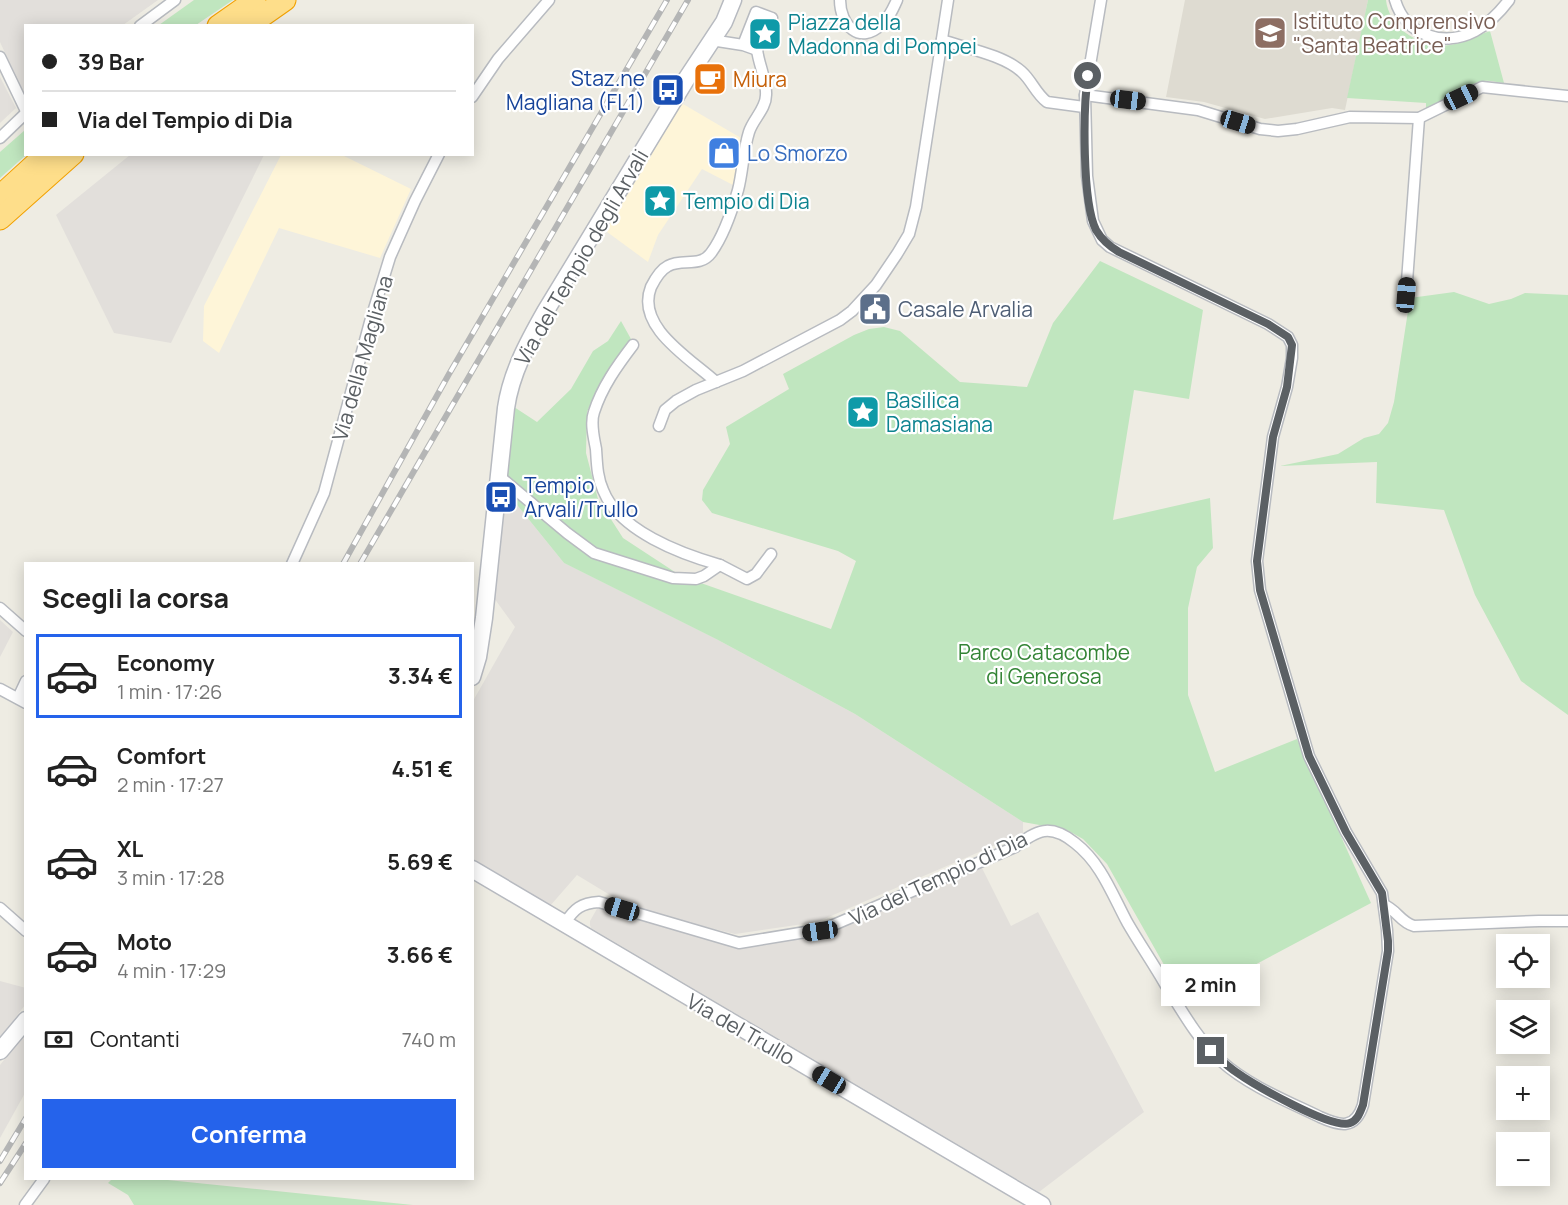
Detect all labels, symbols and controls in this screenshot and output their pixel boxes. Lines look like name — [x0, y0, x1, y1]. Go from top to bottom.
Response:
place label: Istituto Comprensivo "Santa Beatrice" — [1293, 7, 1496, 59]
place label: Piazza della Madonna di Pompei — [788, 8, 977, 60]
school or university icon: Istituto Comprensivo "Santa Beatrice" — [1252, 15, 1288, 51]
place icon: Piazza della Madonna di Pompei — [747, 16, 783, 52]
text: 39 Bar — [78, 47, 144, 77]
cafe icon: Miura — [692, 61, 728, 97]
route start — [1074, 62, 1101, 89]
place label: Staz.ne Magliana (FL1) — [506, 64, 645, 116]
place label: Miura — [733, 65, 787, 93]
bus stop icon: Staz.ne Magliana (FL1) — [650, 72, 686, 108]
car — [1441, 81, 1481, 113]
car — [1109, 89, 1147, 111]
text: Via del Tempio di Dia — [78, 105, 293, 135]
car — [1218, 108, 1258, 136]
shop icon: Lo Smorzo — [706, 135, 742, 171]
place label: Lo Smorzo — [747, 139, 848, 167]
street label: Via del Tempio degli Arvali — [508, 144, 654, 370]
place icon: Tempio di Dia — [642, 183, 678, 219]
place label: Tempio di Dia — [683, 187, 810, 215]
street label: Via della Magliana — [325, 272, 399, 444]
car — [1395, 276, 1417, 314]
public building icon: Casale Arvalia — [857, 291, 893, 327]
place label: Casale Arvalia — [898, 295, 1033, 323]
place label: Basilica Damasiana — [886, 386, 993, 438]
place icon: Basilica Damasiana — [845, 394, 881, 430]
place label: Tempio Arvali/Trullo — [524, 471, 638, 523]
bus stop icon: Tempio Arvali/Trullo — [483, 479, 519, 515]
text: Scegli la corsa — [42, 579, 229, 616]
park label: Parco Catacombe di Generosa — [958, 638, 1130, 690]
text: Economy — [117, 648, 215, 678]
icon: car — [45, 649, 99, 703]
text: 3.34 € — [388, 661, 453, 691]
text: 1 min · 17:26 — [117, 678, 222, 705]
text: Comfort — [117, 741, 206, 771]
icon: car — [45, 742, 99, 796]
text: 4.51 € — [391, 754, 453, 784]
text: 2 min · 17:27 — [117, 771, 224, 798]
street label: Via del Tempio di Dia — [844, 824, 1032, 932]
text: XL — [117, 834, 143, 864]
icon: car — [45, 835, 99, 889]
text: 5.69 € — [387, 847, 453, 877]
text: 3 min · 17:28 — [117, 864, 225, 891]
car — [602, 895, 642, 923]
car — [801, 920, 839, 942]
text: Moto — [117, 927, 172, 957]
icon: car — [45, 928, 99, 982]
map controls — [1496, 934, 1550, 1186]
button: locate — [1496, 934, 1550, 988]
text: 3.66 € — [387, 940, 453, 970]
text: 4 min · 17:29 — [117, 957, 226, 984]
callout: 2 min — [1162, 964, 1260, 1006]
text: 2 min — [1184, 971, 1237, 998]
street label: Via del Trullo — [682, 987, 800, 1071]
button: layers — [1496, 1000, 1550, 1054]
icon: cash — [42, 1023, 75, 1056]
text: Contanti — [90, 1024, 180, 1054]
text: 740 m — [402, 1026, 456, 1053]
route end — [1197, 1037, 1224, 1064]
car — [809, 1063, 849, 1097]
button: + — [1496, 1066, 1550, 1120]
button: Conferma — [42, 1099, 456, 1168]
button: − — [1496, 1132, 1550, 1186]

